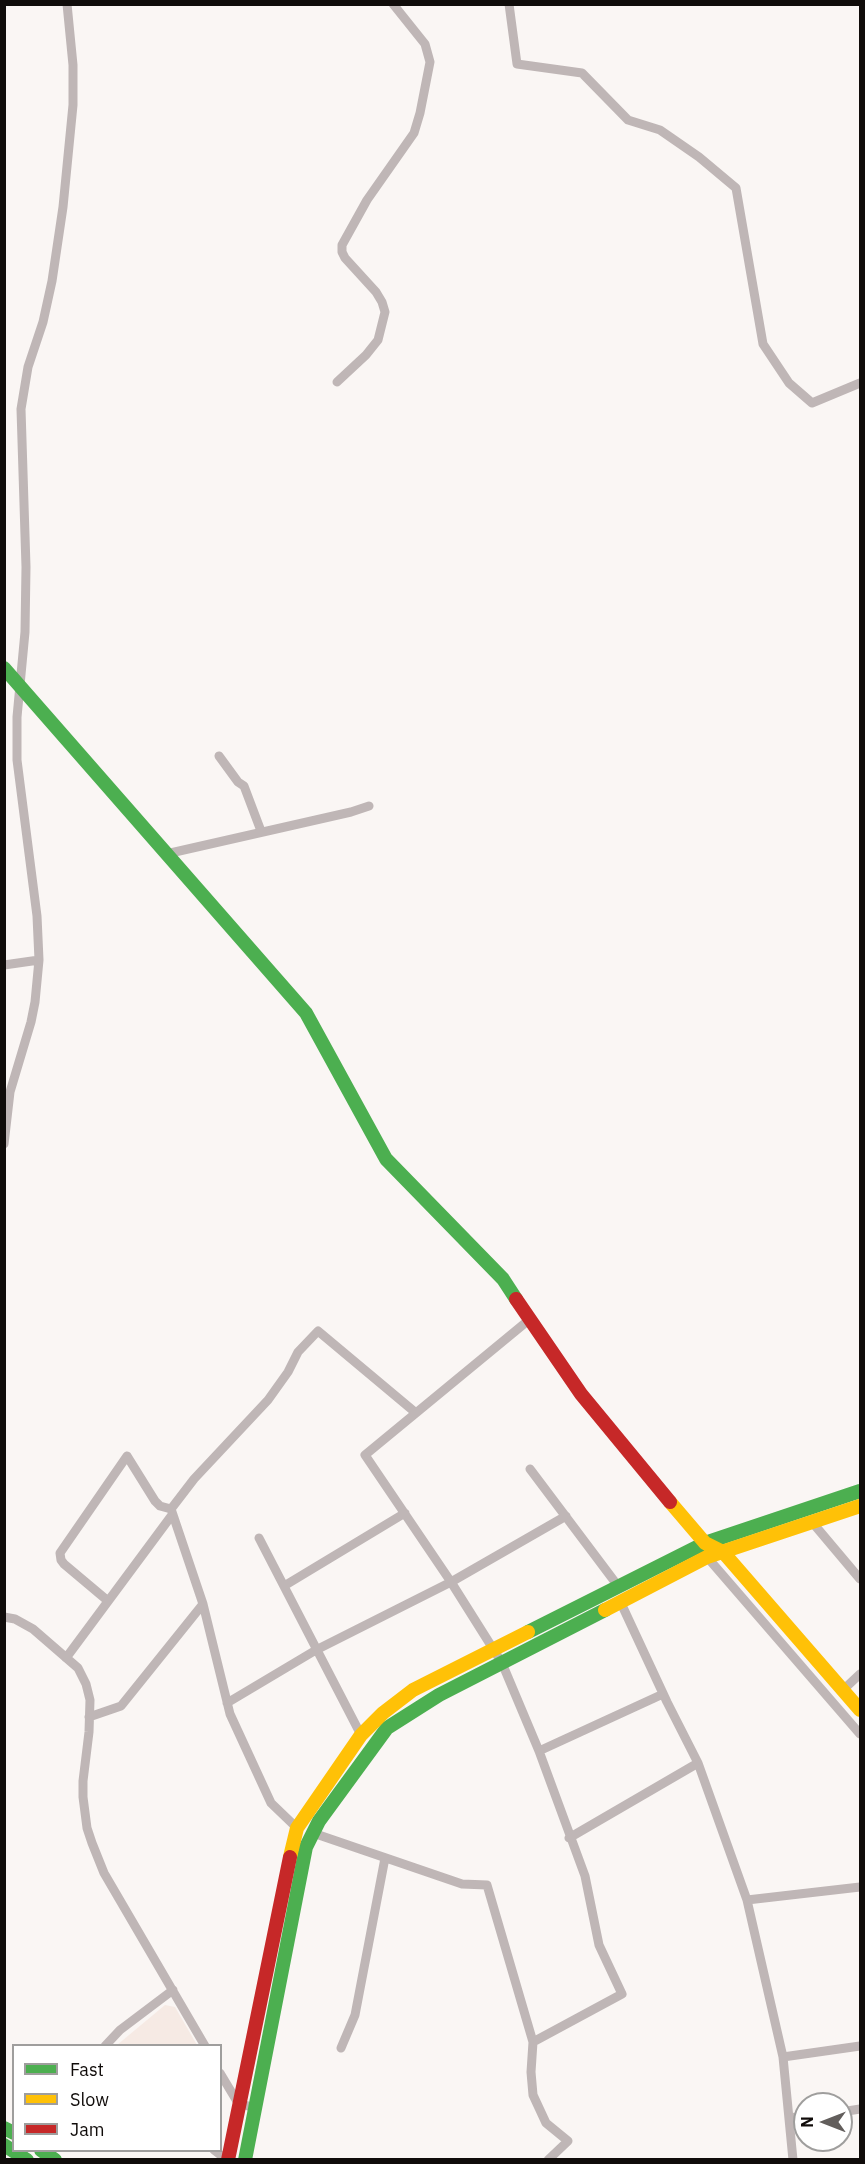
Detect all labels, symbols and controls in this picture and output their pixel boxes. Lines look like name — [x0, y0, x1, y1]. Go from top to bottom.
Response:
legend — [12, 2044, 222, 2152]
text: Fast — [70, 2058, 104, 2081]
text: Slow — [70, 2088, 109, 2111]
north arrow — [793, 2092, 853, 2152]
text: N — [797, 2116, 817, 2128]
text: Jam — [70, 2118, 105, 2141]

